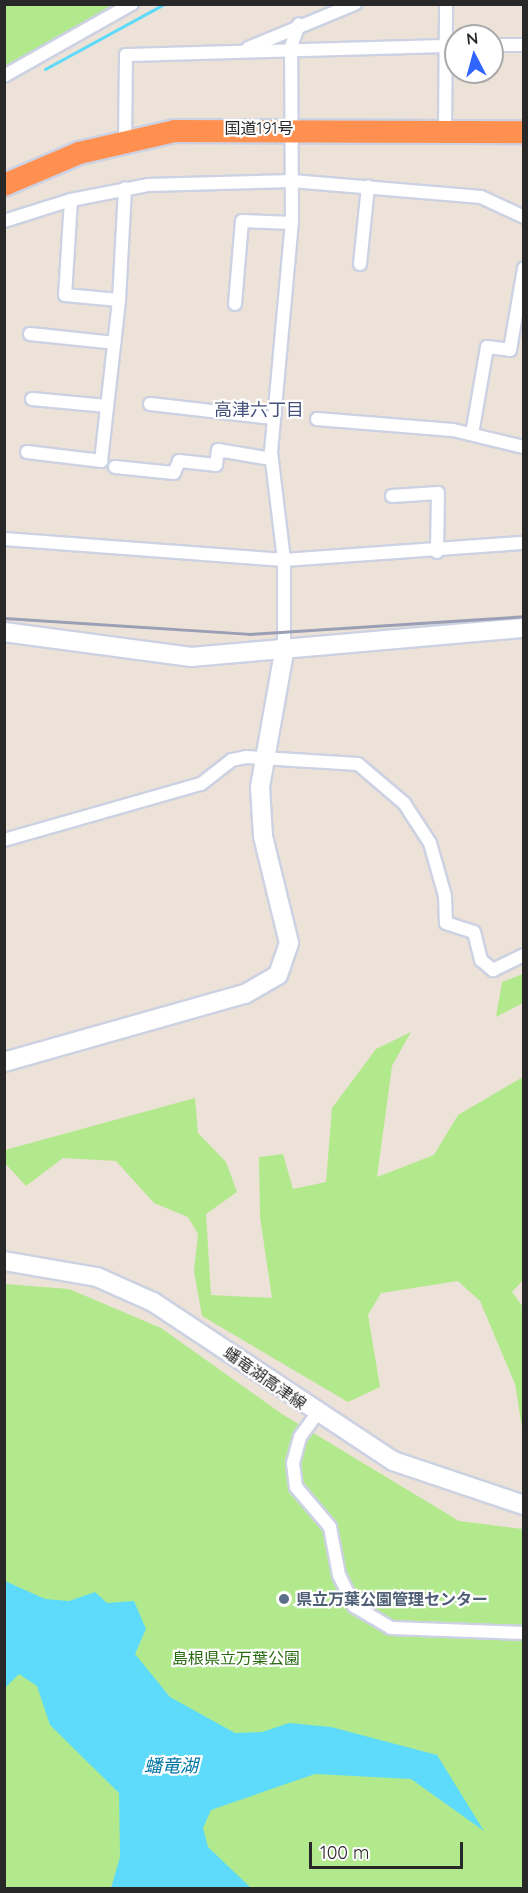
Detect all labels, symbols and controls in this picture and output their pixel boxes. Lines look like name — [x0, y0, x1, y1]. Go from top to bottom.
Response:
north arrow — [444, 24, 504, 84]
text: N — [465, 28, 479, 49]
street label: 国道191号 — [225, 118, 293, 138]
district label: 高津六丁目 — [214, 399, 304, 421]
street label: 蟠竜湖高津線 — [220, 1343, 310, 1413]
place label: 県立万葉公園管理センター — [296, 1589, 488, 1609]
marker: 県立万葉公園管理センター — [277, 1592, 291, 1606]
park label: 島根県立万葉公園 — [172, 1648, 300, 1668]
water label: 蟠竜湖 — [144, 1755, 198, 1777]
scale bar — [312, 1830, 466, 1868]
text: 100 m — [320, 1841, 369, 1864]

